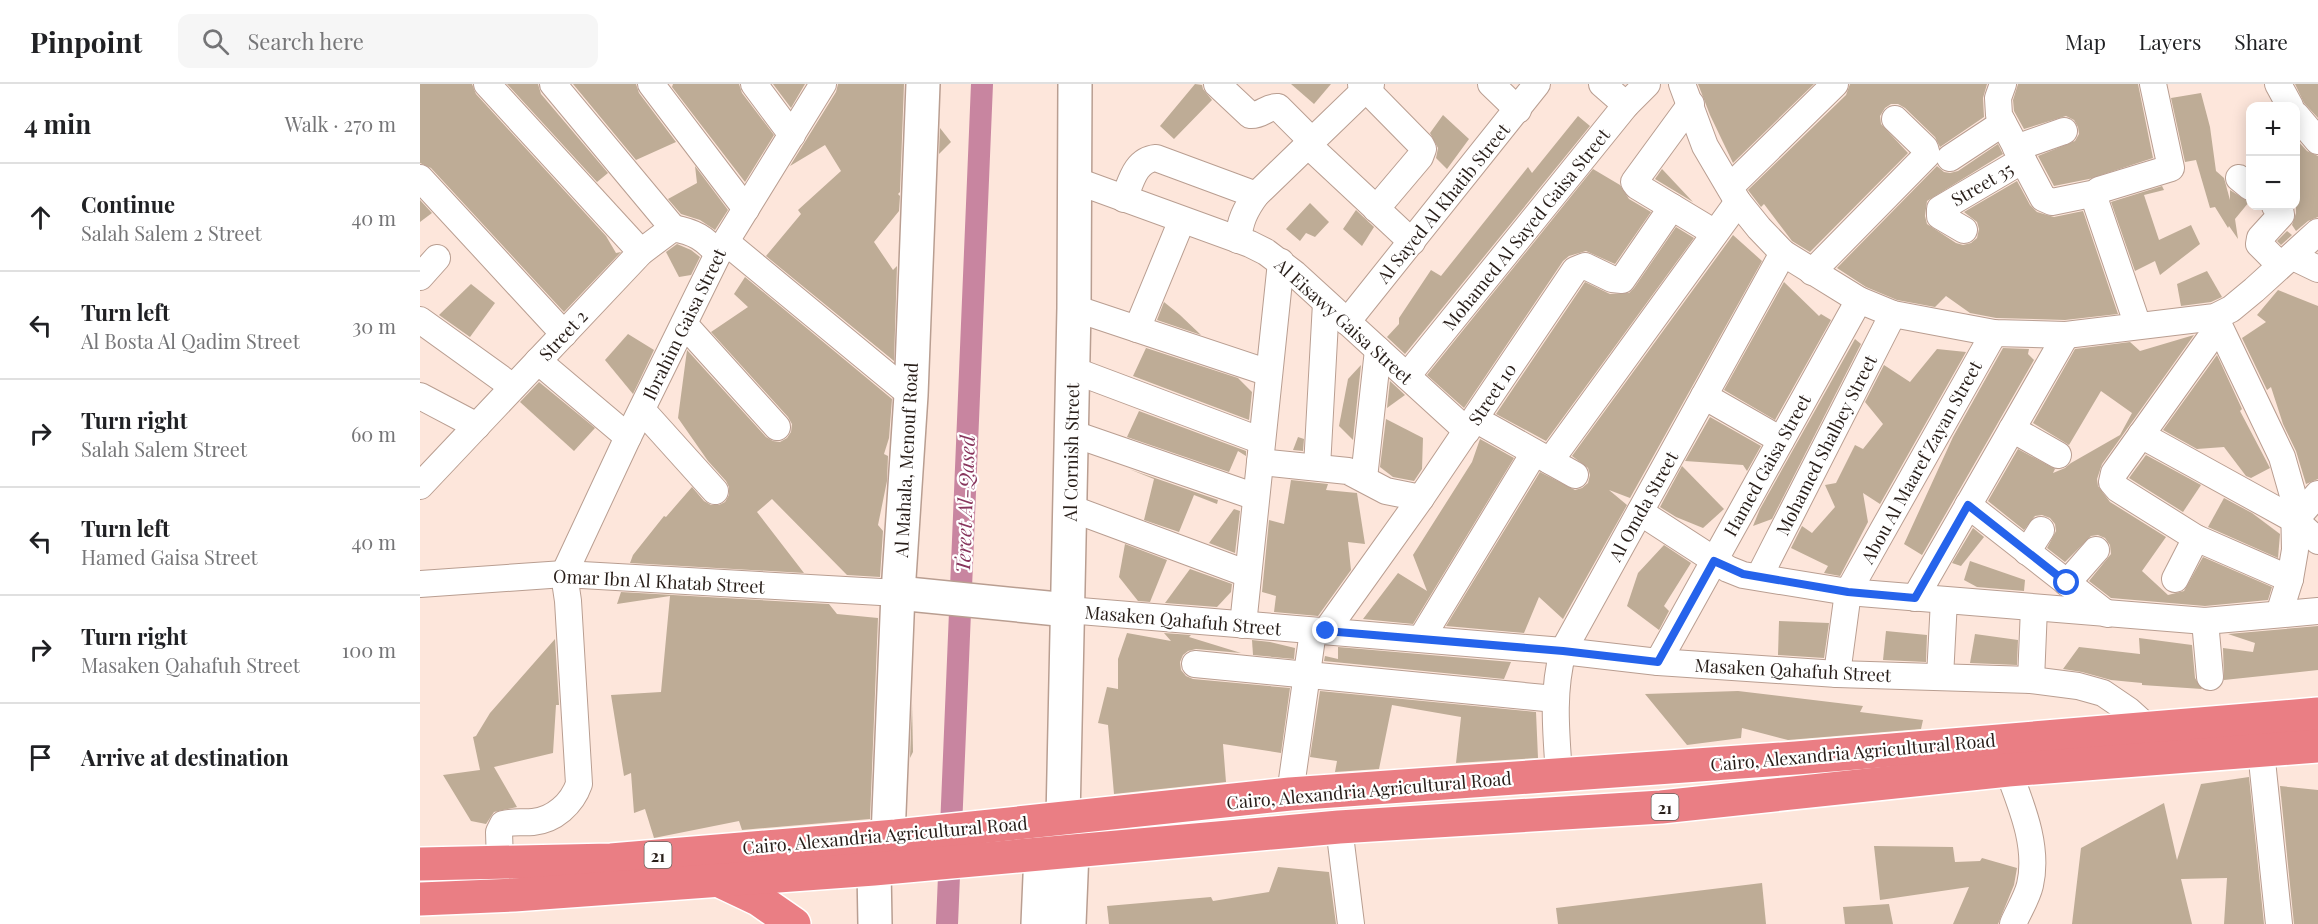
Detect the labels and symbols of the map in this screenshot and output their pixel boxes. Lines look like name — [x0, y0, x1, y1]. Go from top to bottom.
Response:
street label: Al Sayed Al Khatib Street — [1370, 118, 1515, 289]
street label: Mohamed Al Sayed Gaisa Street — [1437, 123, 1615, 335]
street label: Street 35 — [1947, 157, 2017, 211]
street label: Ibrahim Gaisa Street — [637, 244, 731, 404]
street label: Al Eisawy Gaisa Street — [1269, 252, 1418, 390]
street label: Street 2 — [533, 304, 593, 366]
street label: Mohamed Shalbey Street — [1770, 350, 1882, 539]
street label: Abou Al Maaref Zayan Street — [1855, 356, 1987, 569]
street label: Street 10 — [1462, 358, 1522, 430]
street label: Al Mahala, Menouf Road — [889, 361, 923, 559]
street label: Al Cornish Street — [1058, 382, 1084, 523]
street label: Hamed Gaisa Street — [1718, 389, 1816, 540]
water label: Tereet Al-Qased — [948, 434, 980, 573]
street label: Al Omda Street — [1602, 446, 1683, 566]
street label: Omar Ibn Al Khatab Street — [553, 563, 766, 599]
route start — [2053, 569, 2079, 595]
street label: Masaken Qahafuh Street — [1084, 599, 1283, 641]
route end — [1312, 617, 1338, 643]
street label: Masaken Qahafuh Street — [1694, 653, 1893, 687]
street label: Cairo, Alexandria Agricultural Road — [1709, 728, 1997, 776]
street label: Cairo, Alexandria Agricultural Road — [1225, 766, 1513, 814]
road number: 21 — [1652, 794, 1678, 820]
street label: Cairo, Alexandria Agricultural Road — [741, 811, 1029, 859]
road number: 21 — [644, 842, 672, 868]

